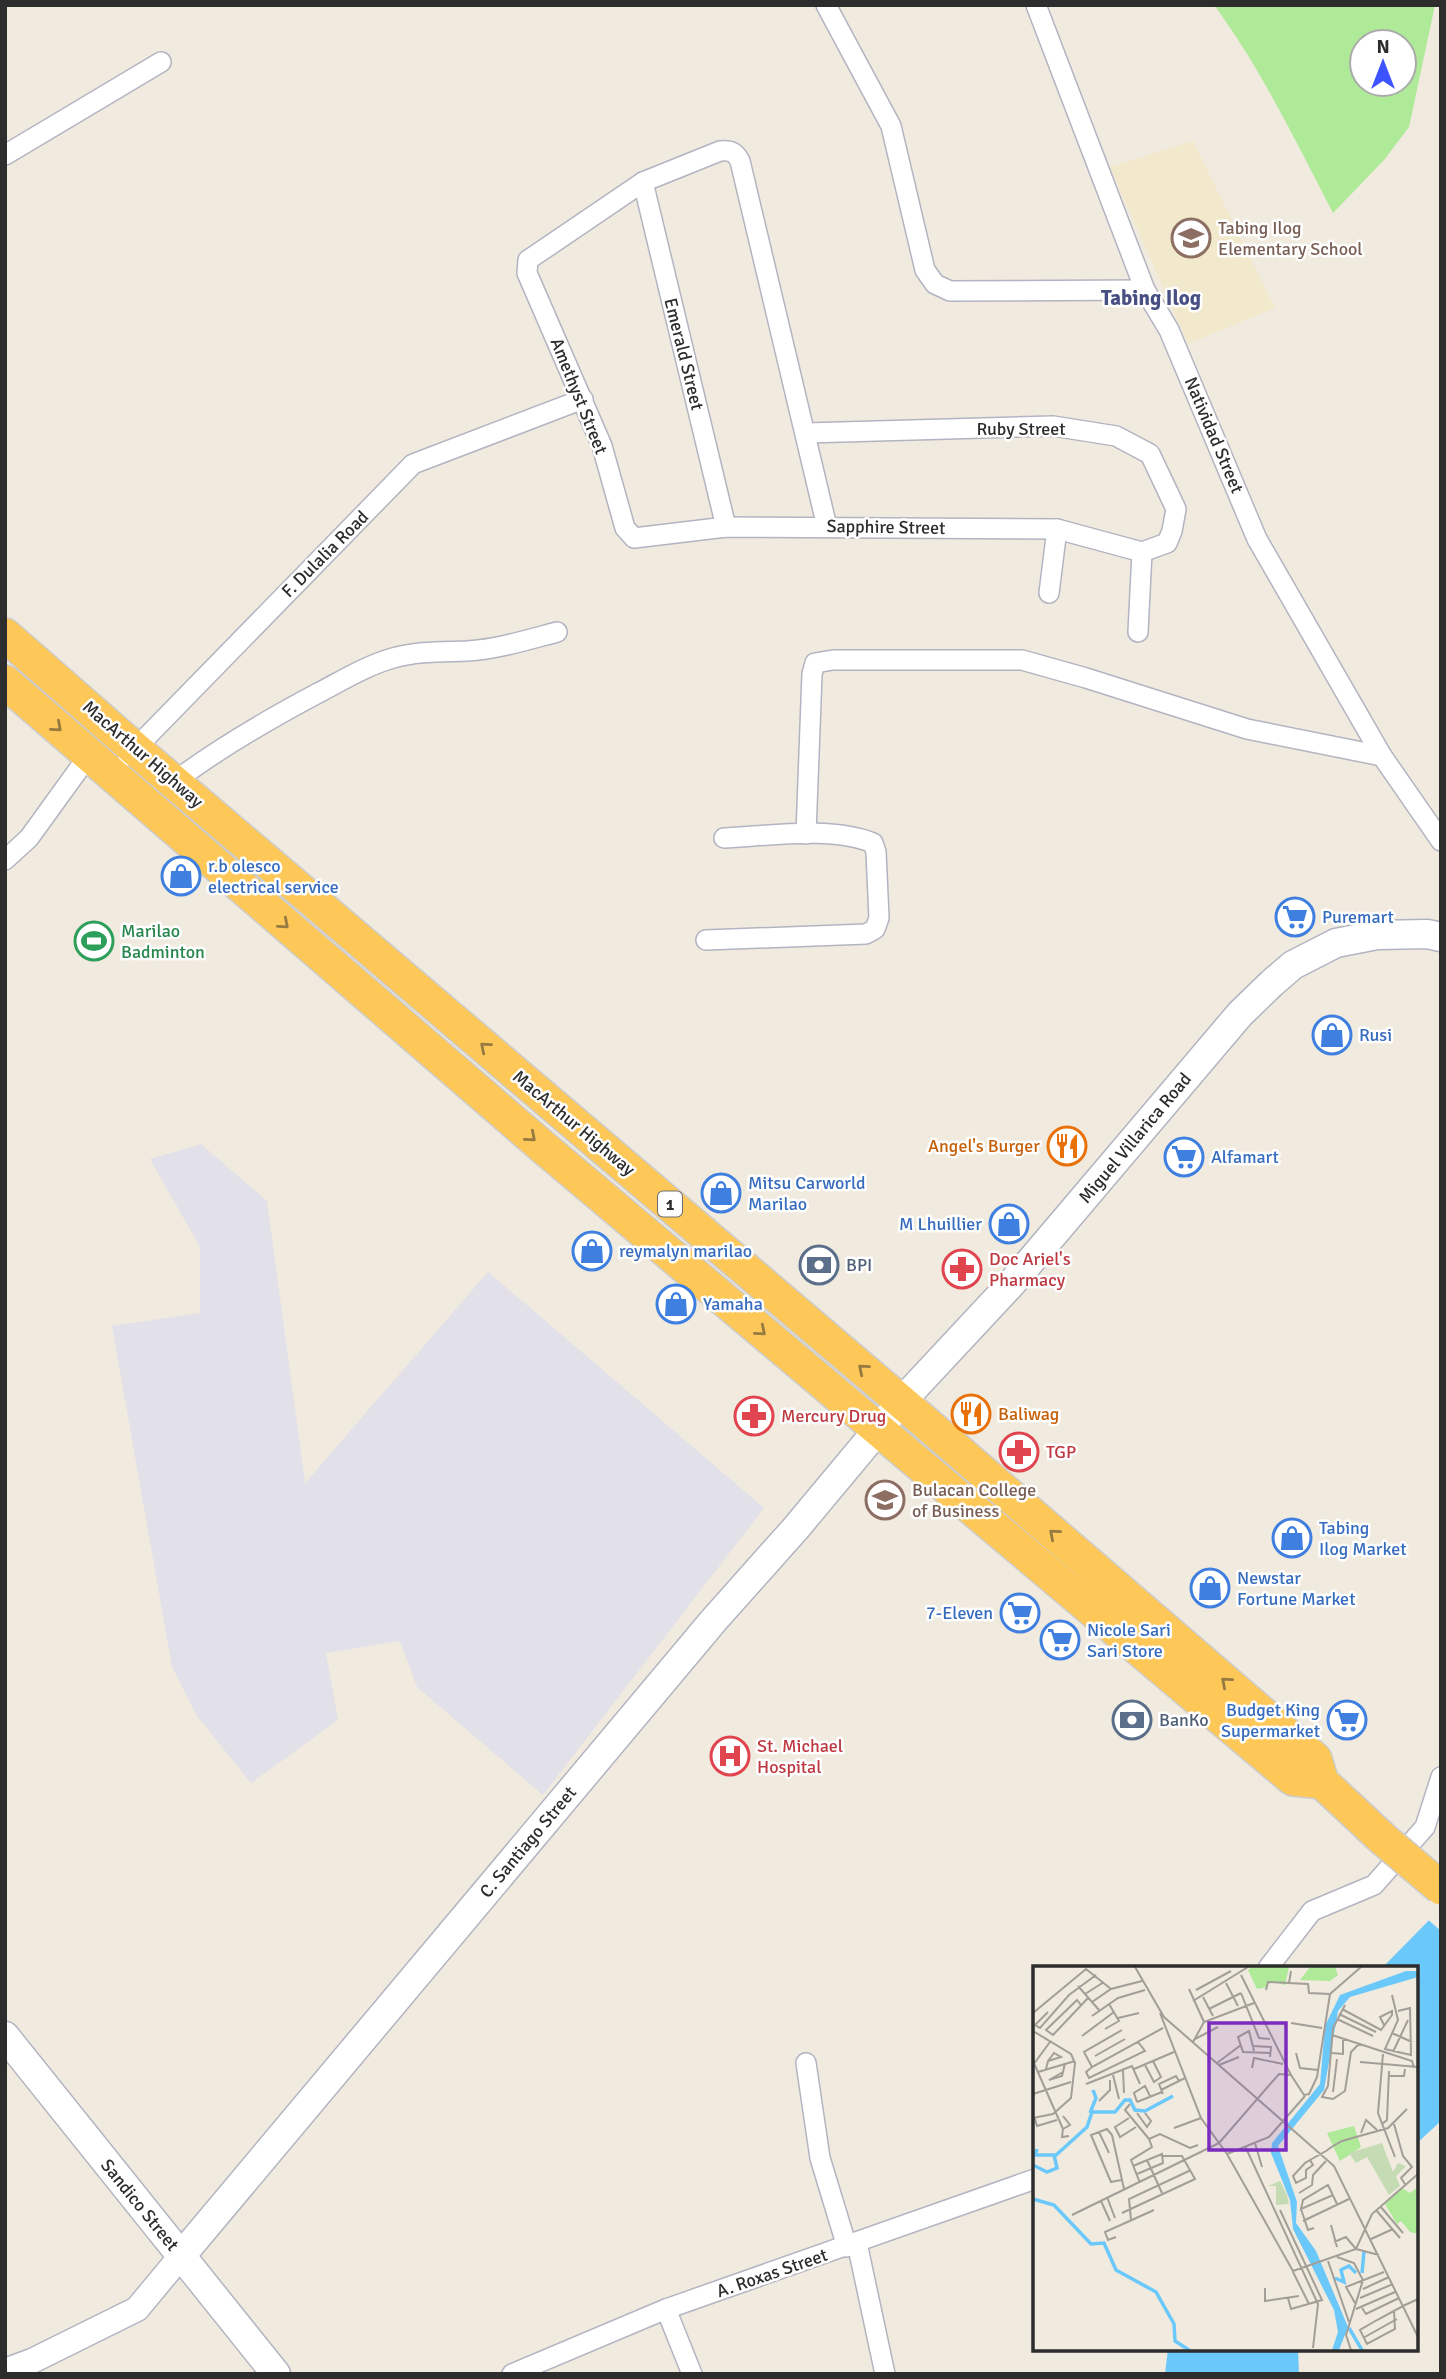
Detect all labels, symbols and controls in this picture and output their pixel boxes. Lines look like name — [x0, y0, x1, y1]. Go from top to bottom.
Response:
north arrow — [1348, 28, 1418, 98]
text: N — [1376, 35, 1390, 59]
school or university icon: Tabing Ilog Elementary School — [1170, 217, 1212, 259]
place label: Tabing Ilog Elementary School — [1218, 217, 1363, 260]
district label: Tabing Ilog — [1101, 285, 1201, 311]
street label: Emerald Street — [659, 296, 709, 412]
street label: Amethyst Street — [546, 335, 612, 457]
street label: Natividad Street — [1180, 374, 1248, 496]
street label: Ruby Street — [976, 418, 1066, 440]
street label: F. Dulalia Road — [277, 506, 373, 602]
street label: Sapphire Street — [826, 515, 946, 539]
street label: MacArthur Highway — [78, 696, 208, 813]
one-way arrow — [48, 719, 61, 731]
shop icon: r.b olesco electrical service — [160, 855, 202, 897]
place label: r.b olesco electrical service — [208, 855, 339, 898]
supermarket icon: Puremart — [1274, 896, 1316, 938]
place label: Puremart — [1322, 906, 1394, 928]
one-way arrow — [276, 916, 289, 928]
sports icon: Marilao Badminton — [73, 920, 115, 962]
place label: Marilao Badminton — [121, 920, 205, 963]
shop icon: Rusi — [1311, 1014, 1353, 1056]
place label: Rusi — [1359, 1024, 1392, 1046]
one-way arrow — [480, 1043, 493, 1055]
street label: MacArthur Highway — [508, 1065, 640, 1181]
street label: Miguel Villarica Road — [1074, 1068, 1196, 1208]
restaurant icon: Angel's Burger — [1046, 1125, 1088, 1167]
one-way arrow — [522, 1129, 535, 1141]
place label: Angel's Burger — [928, 1135, 1040, 1157]
supermarket icon: Alfamart — [1163, 1136, 1205, 1178]
place label: Alfamart — [1211, 1146, 1279, 1168]
shop icon: Mitsu Carworld Marilao — [700, 1172, 742, 1214]
place label: Mitsu Carworld Marilao — [748, 1172, 866, 1215]
road number: 1 — [658, 1192, 682, 1216]
shop icon: M Lhuillier — [988, 1203, 1030, 1245]
place label: M Lhuillier — [899, 1213, 982, 1235]
shop icon: reymalyn marilao — [571, 1230, 613, 1272]
place label: reymalyn marilao — [619, 1240, 752, 1262]
bank icon: BPI — [798, 1244, 840, 1286]
pharmacy icon: Doc Ariel's Pharmacy — [941, 1248, 983, 1290]
place label: Doc Ariel's Pharmacy — [989, 1248, 1071, 1291]
place label: BPI — [846, 1254, 872, 1276]
shop icon: Yamaha — [655, 1283, 697, 1325]
place label: Yamaha — [703, 1293, 763, 1315]
one-way arrow — [752, 1323, 765, 1335]
one-way arrow — [858, 1365, 871, 1377]
restaurant icon: Baliwag — [950, 1393, 992, 1435]
pharmacy icon: Mercury Drug — [733, 1395, 775, 1437]
place label: Baliwag — [998, 1403, 1059, 1425]
place label: Mercury Drug — [781, 1405, 886, 1427]
pharmacy icon: TGP — [998, 1431, 1040, 1473]
place label: TGP — [1046, 1441, 1076, 1463]
school or university icon: Bulacan College of Business — [864, 1479, 906, 1521]
place label: Bulacan College of Business — [912, 1479, 1036, 1522]
shop icon: Tabing Ilog Market — [1271, 1517, 1313, 1559]
place label: Tabing Ilog Market — [1319, 1517, 1406, 1560]
one-way arrow — [1049, 1530, 1062, 1542]
shop icon: Newstar Fortune Market — [1189, 1567, 1231, 1609]
place label: Newstar Fortune Market — [1237, 1567, 1355, 1610]
supermarket icon: 7-Eleven — [999, 1592, 1041, 1634]
place label: 7-Eleven — [926, 1602, 993, 1624]
supermarket icon: Nicole Sari Sari Store — [1039, 1619, 1081, 1661]
place label: Nicole Sari Sari Store — [1087, 1619, 1171, 1662]
one-way arrow — [1221, 1678, 1234, 1690]
bank icon: BanKo — [1111, 1699, 1153, 1741]
place label: Budget King Supermarket — [1221, 1699, 1320, 1742]
supermarket icon: Budget King Supermarket — [1326, 1699, 1368, 1741]
place label: BanKo — [1159, 1709, 1209, 1731]
hospital icon: St. Michael Hospital — [709, 1735, 751, 1777]
place label: St. Michael Hospital — [757, 1735, 843, 1778]
street label: C. Santiago Street — [475, 1782, 581, 1902]
inset map — [1033, 1966, 1418, 2351]
street label: Sandico Street — [96, 2155, 184, 2255]
street label: A. Roxas Street — [714, 2244, 830, 2302]

